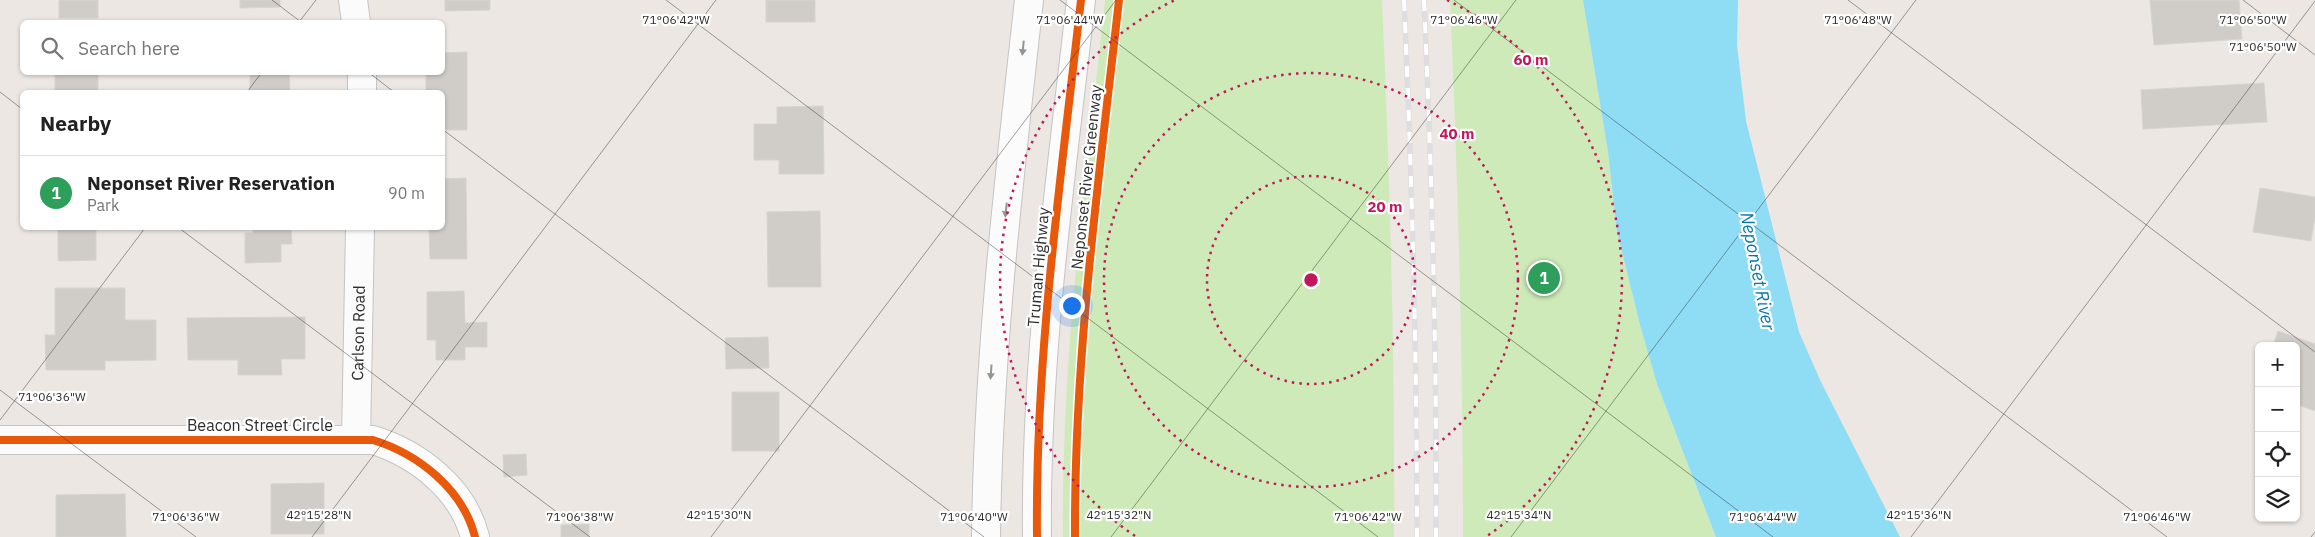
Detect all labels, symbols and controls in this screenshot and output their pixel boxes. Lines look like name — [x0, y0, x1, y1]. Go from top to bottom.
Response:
text: 71°06'42"W — [642, 12, 710, 27]
text: 71°06'44"W — [1036, 12, 1104, 27]
text: 71°06'46"W — [1430, 12, 1498, 27]
text: 71°06'48"W — [1824, 12, 1892, 27]
text: 71°06'50"W — [2219, 12, 2287, 27]
search box — [20, 20, 445, 75]
icon: search — [38, 34, 66, 62]
text: Search here — [78, 36, 180, 60]
text: 71°06'50"W — [2229, 39, 2297, 54]
one-way arrow — [1019, 41, 1027, 57]
text: 60 m — [1514, 50, 1548, 69]
street label: Neponset River Greenway — [1066, 84, 1106, 270]
text: Nearby — [40, 109, 111, 137]
text: 40 m — [1440, 124, 1474, 143]
text: Neponset River Reservation — [87, 171, 335, 195]
text: 1 — [51, 183, 61, 203]
text: 90 m — [388, 183, 425, 203]
text: Park — [87, 195, 119, 215]
text: 20 m — [1368, 197, 1402, 216]
one-way arrow — [1002, 202, 1010, 218]
street label: Truman Highway — [1023, 206, 1053, 328]
water label: Neponset River — [1735, 210, 1781, 332]
pin: 1 — [1528, 259, 1560, 297]
centre of rings — [1302, 271, 1320, 289]
street label: Carlson Road — [347, 285, 369, 381]
your location — [1059, 293, 1085, 319]
map controls — [2255, 342, 2300, 522]
button: + — [2255, 342, 2300, 387]
one-way arrow — [987, 364, 995, 380]
button: − — [2255, 387, 2300, 432]
text: 71°06'36"W — [18, 389, 86, 404]
street label: Beacon Street Circle — [187, 415, 333, 435]
button: locate — [2255, 432, 2300, 477]
button: layers — [2255, 477, 2300, 522]
text: 42°15'28"N — [286, 507, 352, 522]
text: 42°15'30"N — [686, 507, 752, 522]
text: 42°15'32"N — [1086, 507, 1152, 522]
text: 42°15'34"N — [1486, 507, 1552, 522]
text: 42°15'36"N — [1886, 507, 1952, 522]
text: 71°06'36"W — [152, 509, 220, 524]
text: 71°06'38"W — [546, 509, 614, 524]
text: 71°06'40"W — [940, 509, 1008, 524]
text: 71°06'42"W — [1334, 509, 1402, 524]
text: 71°06'44"W — [1729, 509, 1797, 524]
text: 71°06'46"W — [2123, 509, 2191, 524]

